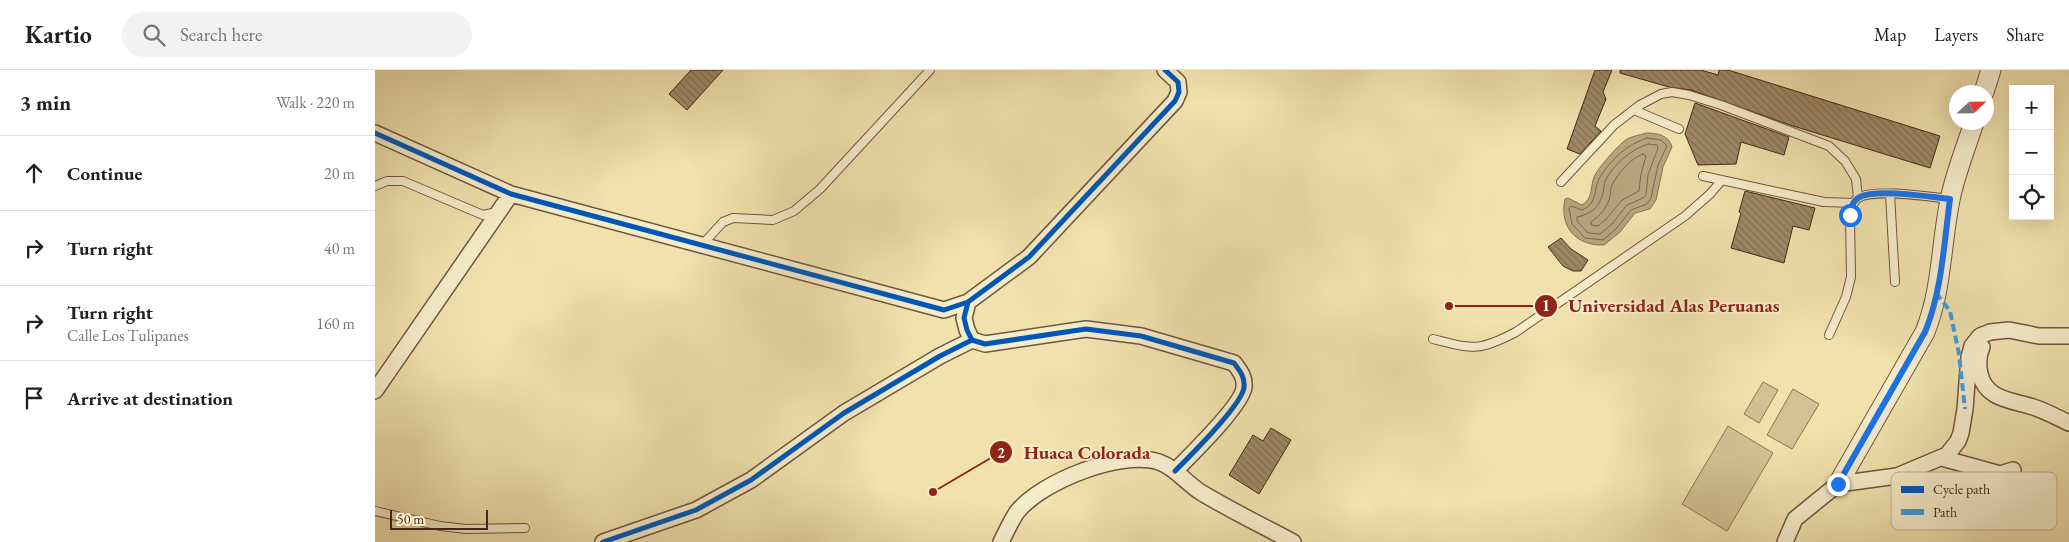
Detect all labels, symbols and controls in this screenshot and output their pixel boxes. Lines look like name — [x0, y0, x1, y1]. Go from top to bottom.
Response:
search box — [122, 12, 472, 57]
text: Kartio — [25, 19, 92, 50]
icon: search — [140, 21, 168, 49]
text: Search here — [180, 22, 262, 47]
text: Map — [1874, 23, 1906, 46]
text: Layers — [1934, 23, 1978, 46]
text: Share — [2006, 23, 2044, 46]
north arrow — [1949, 85, 1994, 130]
map controls — [2009, 85, 2054, 220]
button: + — [2009, 85, 2054, 130]
text: 3 min — [20, 89, 71, 116]
text: Walk · 220 m — [276, 92, 355, 113]
button: − — [2009, 130, 2054, 175]
icon: ahead — [20, 159, 48, 187]
text: Continue — [67, 161, 142, 186]
text: 20 m — [324, 163, 355, 184]
button: locate — [2009, 175, 2054, 220]
route start — [1839, 204, 1862, 227]
icon: right — [20, 234, 48, 262]
text: Turn right — [67, 236, 153, 261]
text: 40 m — [324, 238, 355, 259]
callout: Universidad Alas Peruanas — [1533, 289, 1790, 323]
text: Universidad Alas Peruanas — [1568, 293, 1780, 318]
text: 1 — [1542, 296, 1550, 315]
text: Turn right — [67, 300, 153, 325]
icon: right — [20, 309, 48, 337]
text: 160 m — [316, 313, 355, 334]
text: Calle Los Tulipanes — [67, 325, 189, 346]
icon: arrive — [20, 384, 48, 412]
text: Arrive at destination — [67, 386, 233, 411]
callout: Huaca Colorada — [988, 435, 1160, 469]
text: Huaca Colorada — [1024, 440, 1151, 465]
text: 2 — [997, 443, 1005, 462]
legend — [1891, 472, 2057, 530]
route end — [1827, 473, 1850, 496]
text: Cycle path — [1933, 480, 1990, 498]
text: Path — [1933, 503, 1957, 521]
scale bar — [390, 507, 487, 530]
text: 50 m — [397, 510, 424, 528]

